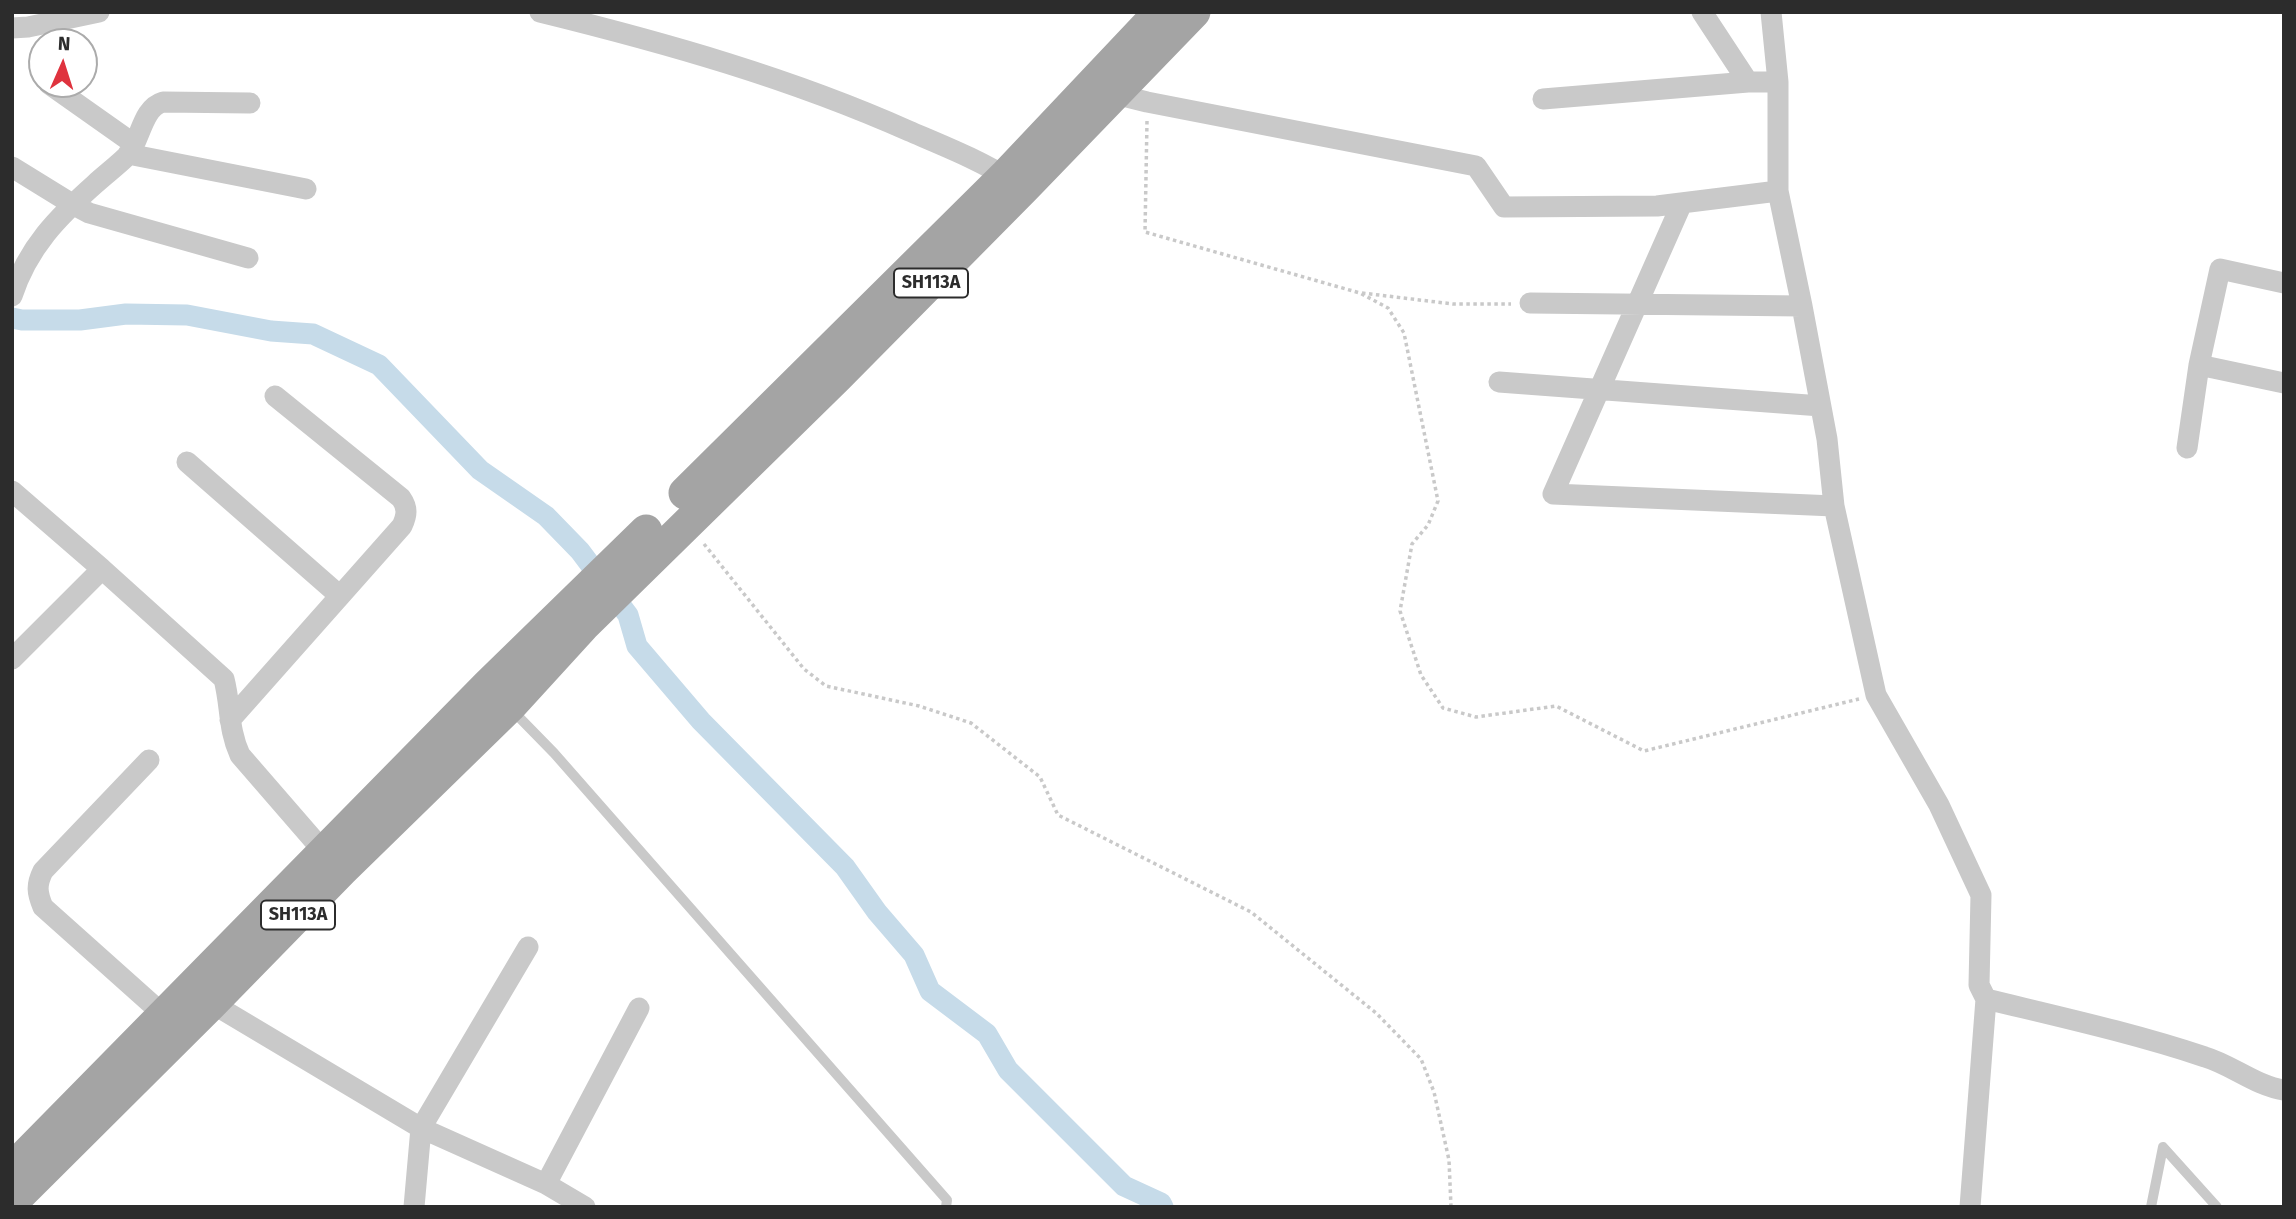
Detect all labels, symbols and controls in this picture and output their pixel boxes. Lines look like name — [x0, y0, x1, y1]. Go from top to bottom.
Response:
north arrow — [28, 28, 98, 98]
text: N — [57, 32, 71, 55]
road number: SH113A — [894, 268, 968, 298]
road number: SH113A — [261, 900, 335, 930]

